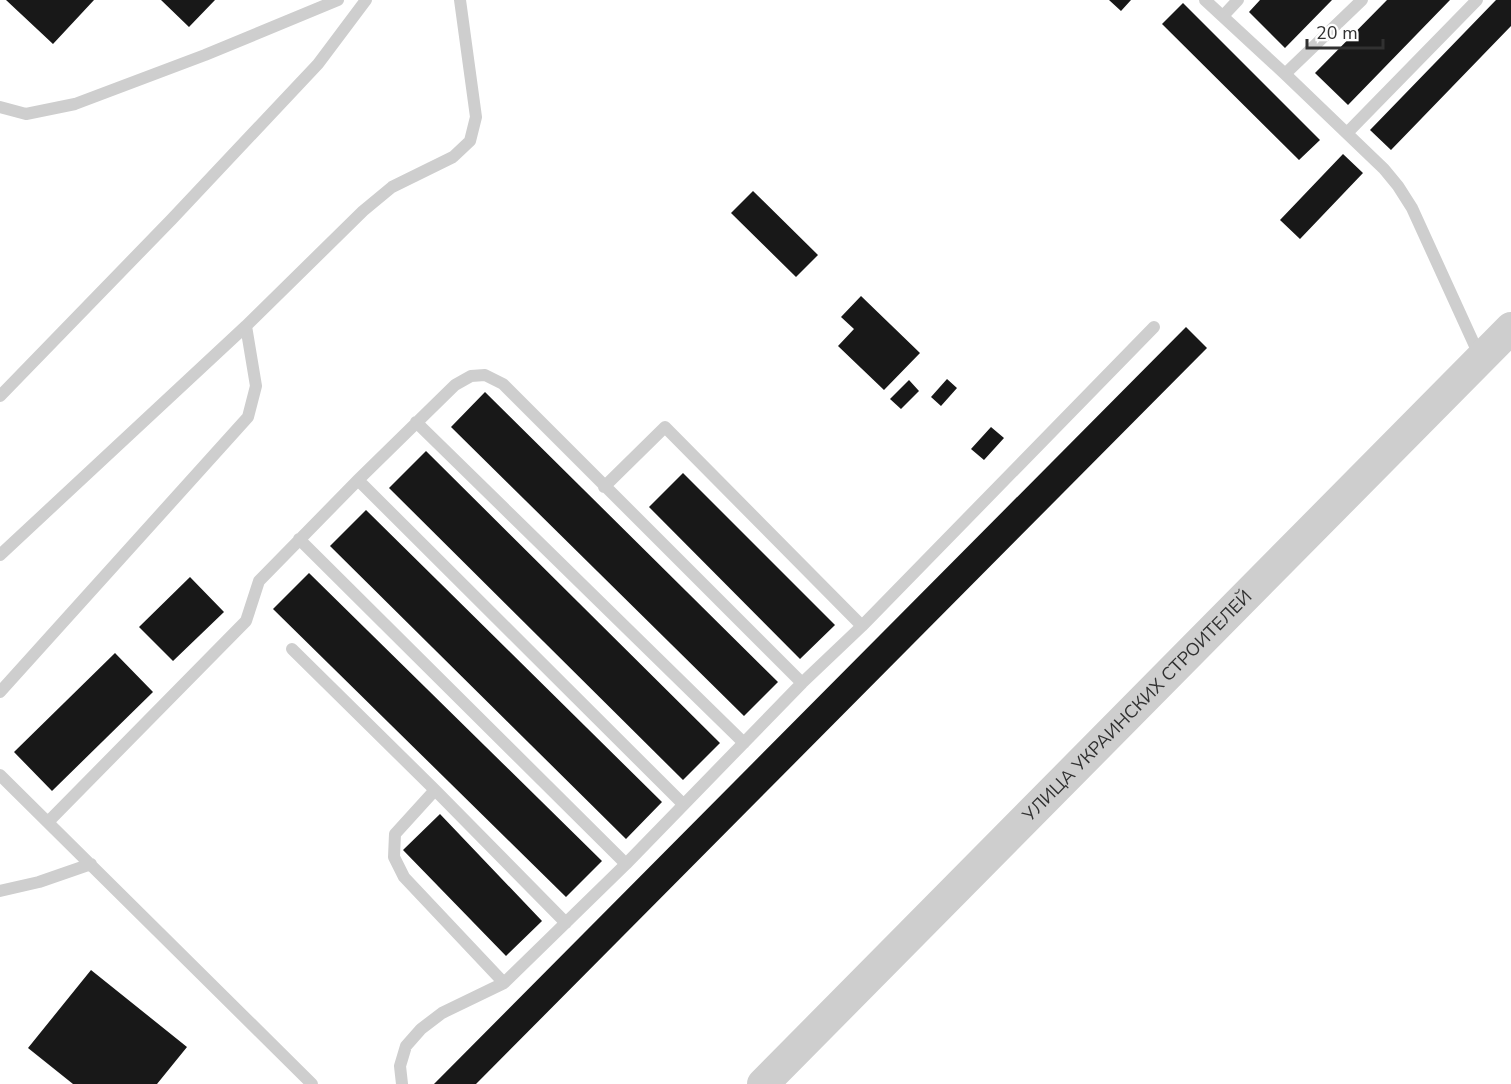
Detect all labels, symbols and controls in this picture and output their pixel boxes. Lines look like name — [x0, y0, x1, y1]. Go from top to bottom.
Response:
scale bar — [1307, 12, 1384, 50]
text: 20 m — [1316, 21, 1358, 45]
street label: УЛИЦА УКРАИНСКИХ СТРОИТЕЛЕЙ — [1017, 585, 1257, 828]

